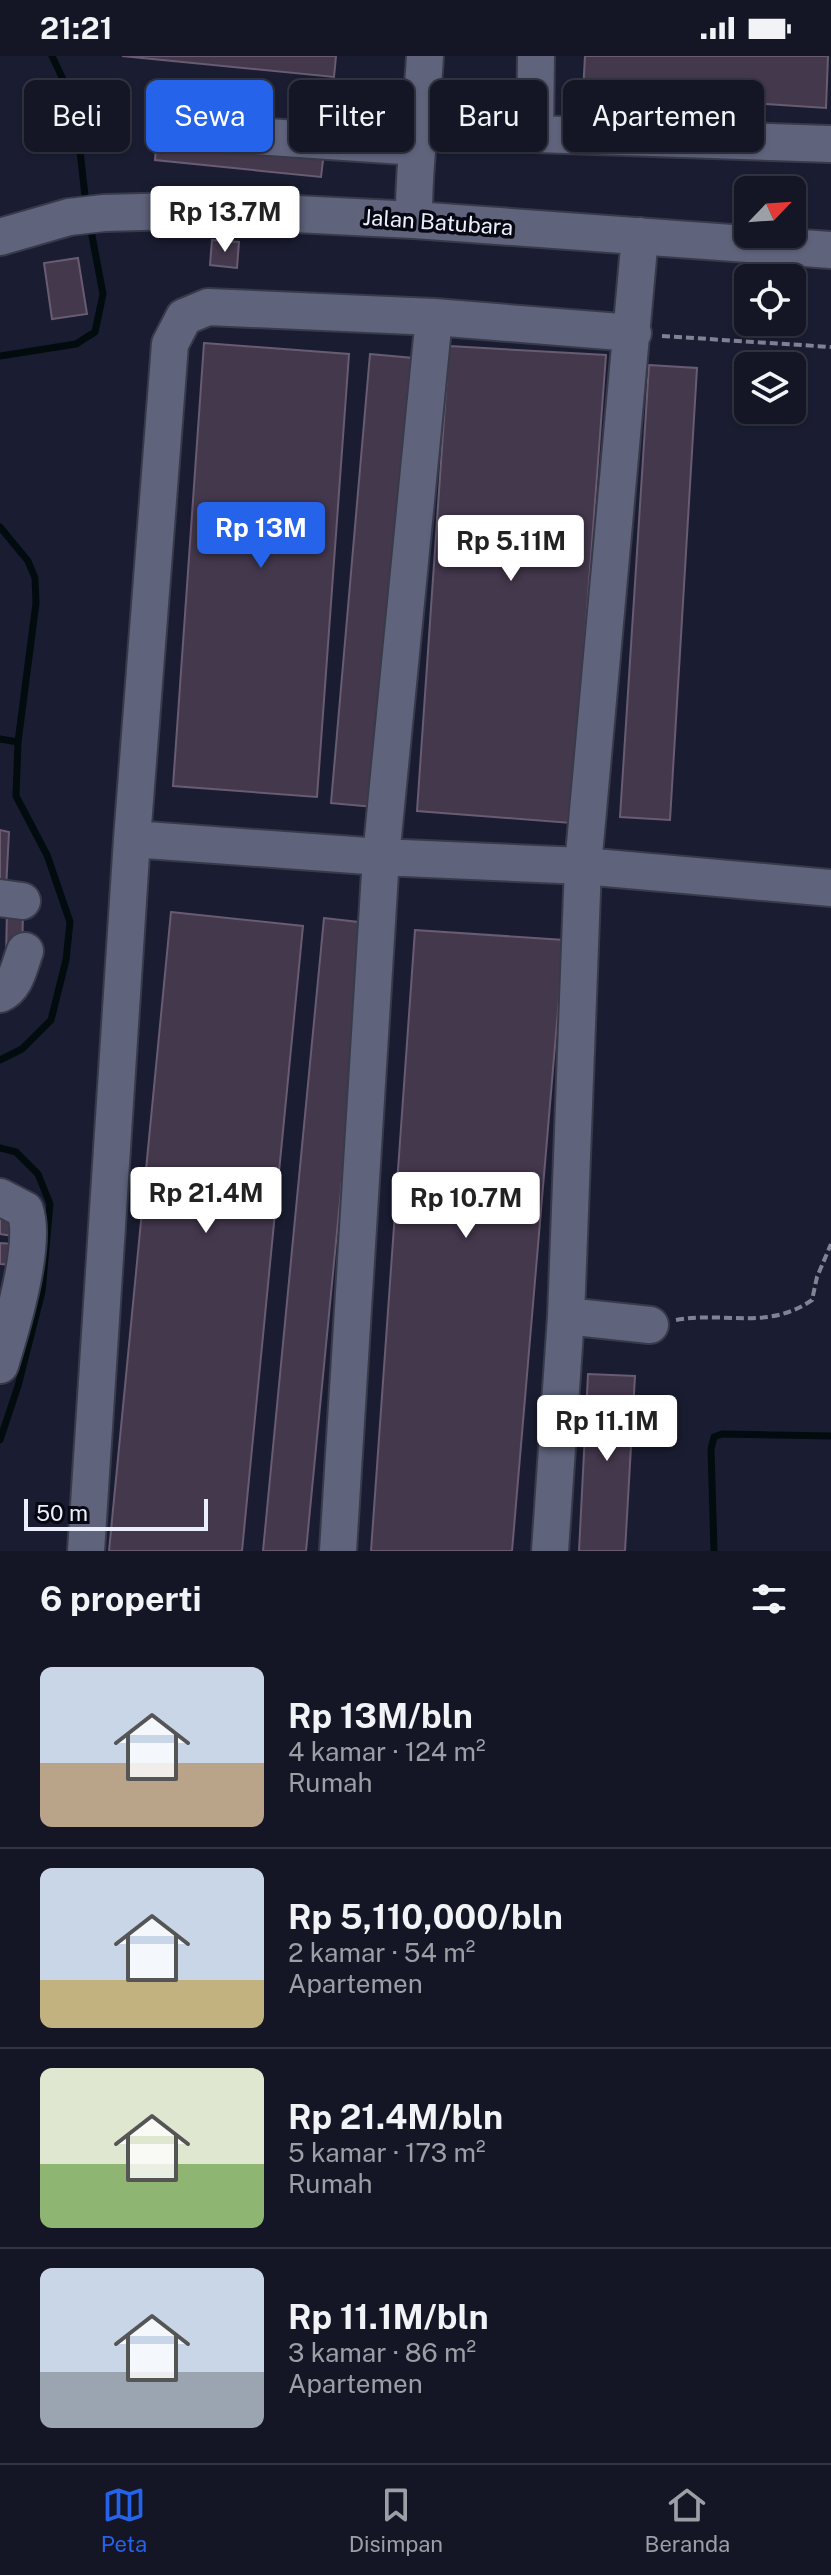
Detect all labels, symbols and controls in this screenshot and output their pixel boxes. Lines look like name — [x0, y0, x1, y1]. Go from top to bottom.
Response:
text: 21:21 — [40, 10, 112, 46]
chip: Beli — [24, 80, 130, 152]
chip: Sewa — [146, 80, 273, 152]
chip: Filter — [289, 80, 414, 152]
chip: Baru — [430, 80, 547, 152]
chip: Apartemen — [563, 80, 764, 152]
north arrow — [734, 176, 806, 248]
map controls — [734, 176, 806, 424]
pin: Rp 13.7M — [142, 186, 308, 254]
text: Rp 13.7M — [168, 196, 282, 227]
street label: Jalan Batubara — [362, 204, 514, 240]
button: locate — [734, 264, 806, 336]
button: layers — [734, 352, 806, 424]
pin: Rp 13M — [196, 502, 326, 570]
text: Rp 13M — [215, 512, 307, 543]
pin: Rp 5.11M — [428, 515, 594, 583]
text: Rp 5.11M — [456, 525, 566, 556]
pin: Rp 21.4M — [123, 1167, 289, 1235]
pin: Rp 10.7M — [383, 1172, 549, 1240]
text: Rp 21.4M — [148, 1177, 264, 1208]
text: Rp 10.7M — [410, 1182, 522, 1213]
pin: Rp 11.1M — [524, 1395, 690, 1463]
text: Rp 11.1M — [555, 1405, 659, 1436]
scale bar — [24, 1495, 208, 1531]
text: 50 m — [36, 1500, 88, 1526]
icon: filters — [747, 1577, 791, 1621]
text: 6 properti — [40, 1579, 202, 1619]
text: Rp 13M/bln — [288, 1696, 473, 1736]
icon: home — [104, 1699, 200, 1795]
text: 4 kamar · 124 m² — [288, 1736, 485, 1767]
text: Rumah — [288, 1767, 372, 1798]
text: Rp 5,110,000/bln — [288, 1897, 563, 1937]
icon: home — [104, 1900, 200, 1996]
text: 2 kamar · 54 m² — [288, 1937, 475, 1968]
text: Apartemen — [288, 1968, 423, 1999]
text: Rp 21.4M/bln — [288, 2097, 503, 2137]
icon: home — [104, 2100, 200, 2196]
text: 5 kamar · 173 m² — [288, 2137, 485, 2168]
text: Rumah — [288, 2168, 372, 2199]
text: Rp 11.1M/bln — [288, 2297, 489, 2337]
icon: home — [104, 2300, 200, 2396]
text: 3 kamar · 86 m² — [288, 2337, 476, 2368]
text: Apartemen — [288, 2368, 423, 2399]
tab: Peta — [101, 2483, 147, 2557]
tab: Disimpan — [349, 2483, 443, 2557]
tab: Beranda — [645, 2483, 730, 2557]

